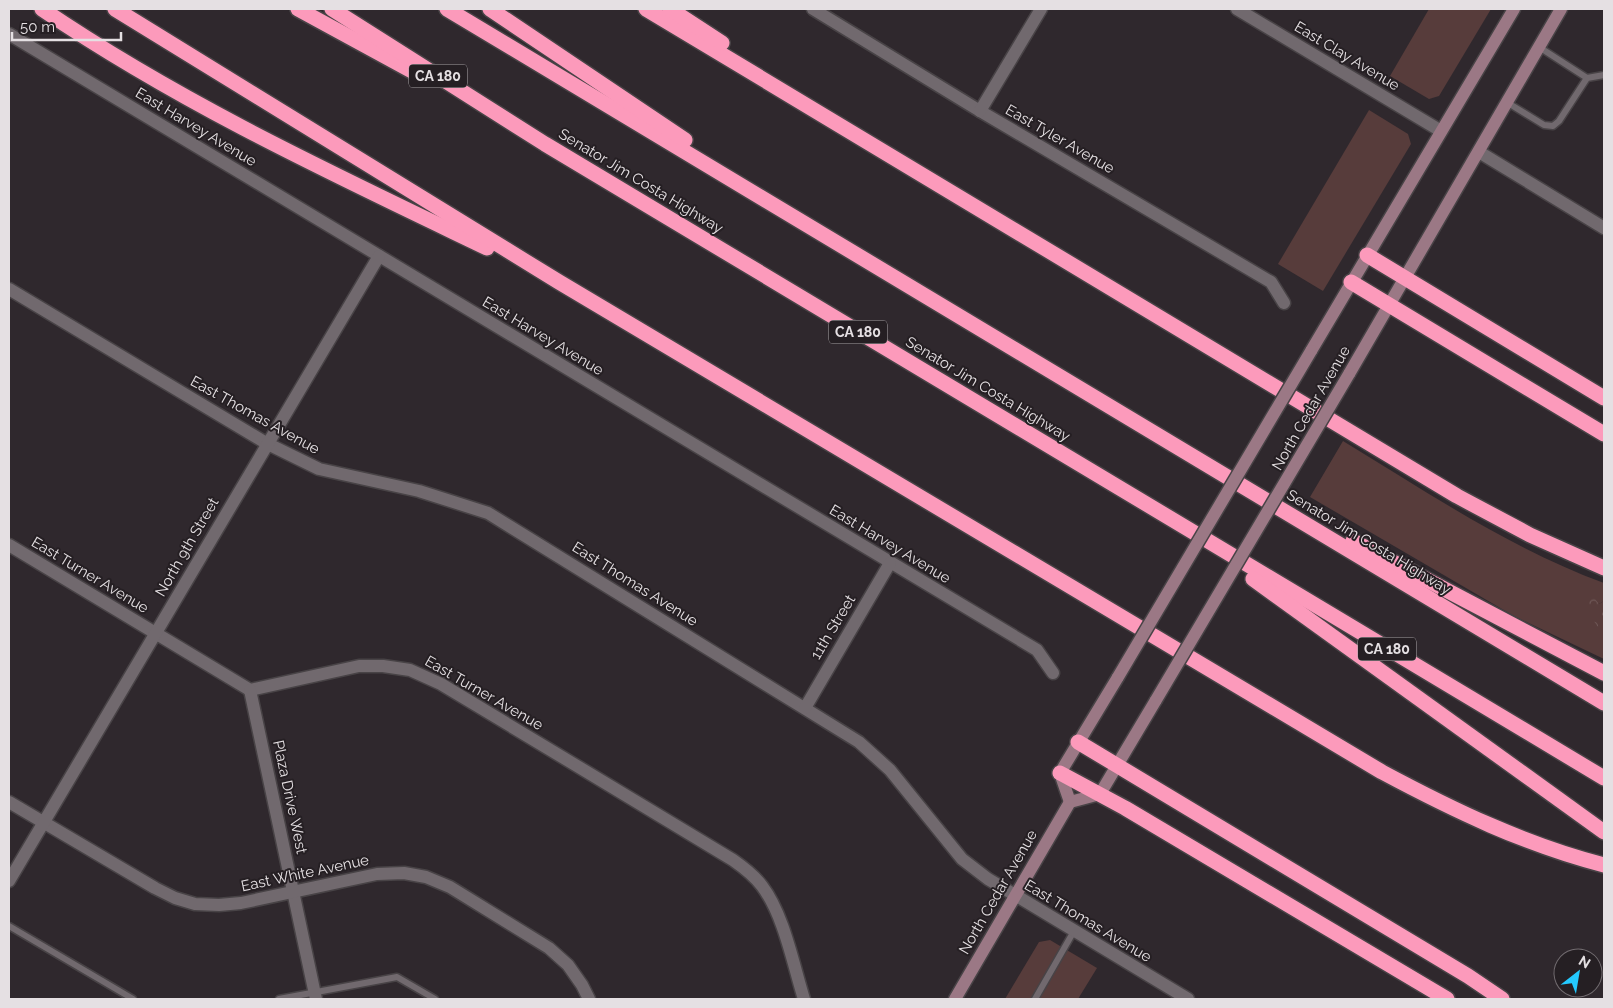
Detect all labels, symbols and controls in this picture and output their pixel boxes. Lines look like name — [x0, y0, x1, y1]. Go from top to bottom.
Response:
scale bar — [12, 10, 121, 42]
text: 50 m — [20, 18, 55, 36]
street label: East Clay Avenue — [1291, 18, 1403, 95]
road number: CA 180 — [409, 64, 467, 88]
street label: East Harvey Avenue — [132, 84, 260, 170]
street label: East Tyler Avenue — [1002, 101, 1118, 178]
street label: Senator Jim Costa Highway — [555, 125, 727, 237]
street label: East Harvey Avenue — [479, 293, 607, 379]
road number: CA 180 — [829, 321, 887, 344]
street label: Senator Jim Costa Highway — [902, 333, 1074, 445]
street label: North Cedar Avenue — [1268, 342, 1354, 473]
street label: East Thomas Avenue — [187, 372, 323, 458]
street label: Senator Jim Costa Highway — [1283, 486, 1455, 598]
street label: North 9th Street — [151, 494, 223, 600]
street label: East Harvey Avenue — [826, 501, 954, 587]
street label: East Turner Avenue — [28, 533, 152, 617]
street label: East Thomas Avenue — [569, 538, 701, 630]
street label: 11th Street — [807, 591, 859, 663]
road number: CA 180 — [1358, 638, 1416, 661]
street label: East Turner Avenue — [422, 652, 546, 734]
street label: Plaza Drive West — [269, 738, 311, 856]
street label: North Cedar Avenue — [955, 826, 1041, 957]
street label: East White Avenue — [239, 851, 371, 895]
street label: East Thomas Avenue — [1021, 876, 1155, 966]
north arrow — [1553, 948, 1603, 998]
text: N — [1576, 952, 1593, 971]

